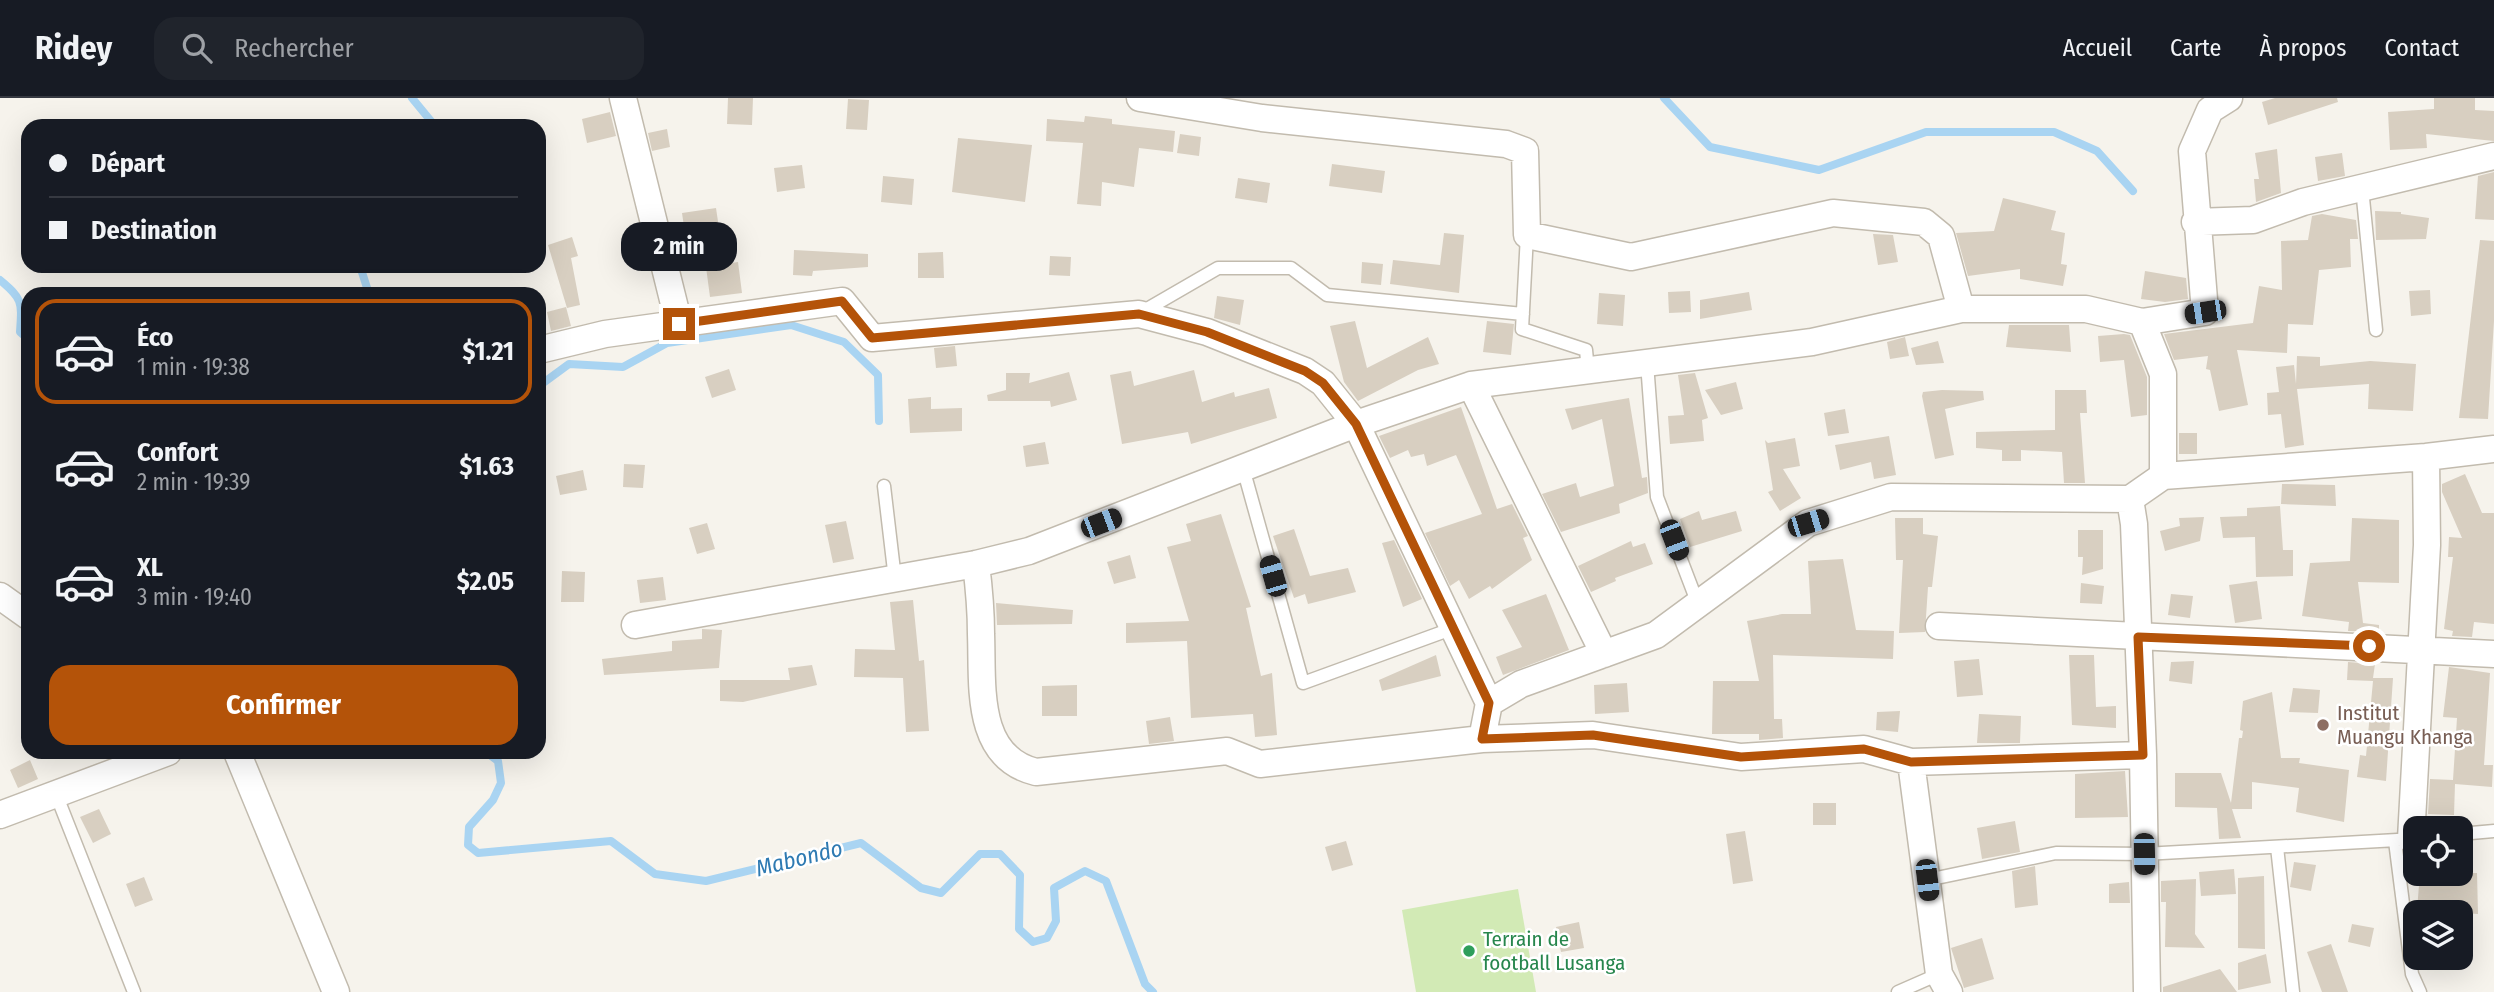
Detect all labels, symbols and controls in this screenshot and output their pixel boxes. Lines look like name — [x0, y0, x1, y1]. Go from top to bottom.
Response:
search box — [154, 17, 644, 80]
text: Ridey — [35, 28, 112, 68]
icon: search — [178, 29, 216, 67]
text: Rechercher — [234, 33, 354, 64]
text: Accueil — [2063, 34, 2132, 62]
text: Carte — [2170, 34, 2221, 62]
text: À propos — [2259, 34, 2346, 62]
text: Contact — [2384, 34, 2459, 62]
text: Départ — [91, 148, 165, 179]
text: Destination — [91, 215, 217, 246]
callout: 2 min — [621, 222, 737, 272]
text: 2 min — [654, 232, 705, 260]
car — [2183, 298, 2228, 326]
route end — [663, 308, 695, 340]
icon: car — [53, 320, 116, 383]
text: Éco — [137, 322, 174, 353]
text: $1.21 — [462, 336, 514, 367]
text: 1 min · 19:38 — [137, 353, 250, 381]
icon: car — [53, 435, 116, 498]
text: Confort — [137, 437, 218, 468]
text: $1.63 — [460, 451, 514, 482]
text: 2 min · 19:39 — [137, 468, 250, 496]
car — [1078, 506, 1125, 540]
car — [1785, 507, 1832, 539]
car — [1657, 517, 1692, 563]
icon: car — [53, 550, 116, 613]
text: XL — [137, 552, 163, 583]
car — [1258, 553, 1289, 599]
text: $2.05 — [457, 566, 514, 597]
text: 3 min · 19:40 — [137, 583, 252, 611]
route start — [2353, 630, 2385, 662]
button: Confirmer — [49, 665, 518, 745]
place label: Institut Muangu Khanga — [2337, 700, 2473, 750]
marker: Institut Muangu Khanga — [2315, 717, 2331, 733]
map controls — [2403, 816, 2473, 970]
button: locate — [2403, 816, 2473, 886]
car — [2134, 833, 2155, 875]
water label: Mabondo — [753, 834, 845, 882]
car — [1915, 858, 1940, 902]
button: layers — [2403, 900, 2473, 970]
place label: Terrain de football Lusanga — [1483, 926, 1625, 976]
marker: Terrain de football Lusanga — [1461, 943, 1477, 959]

